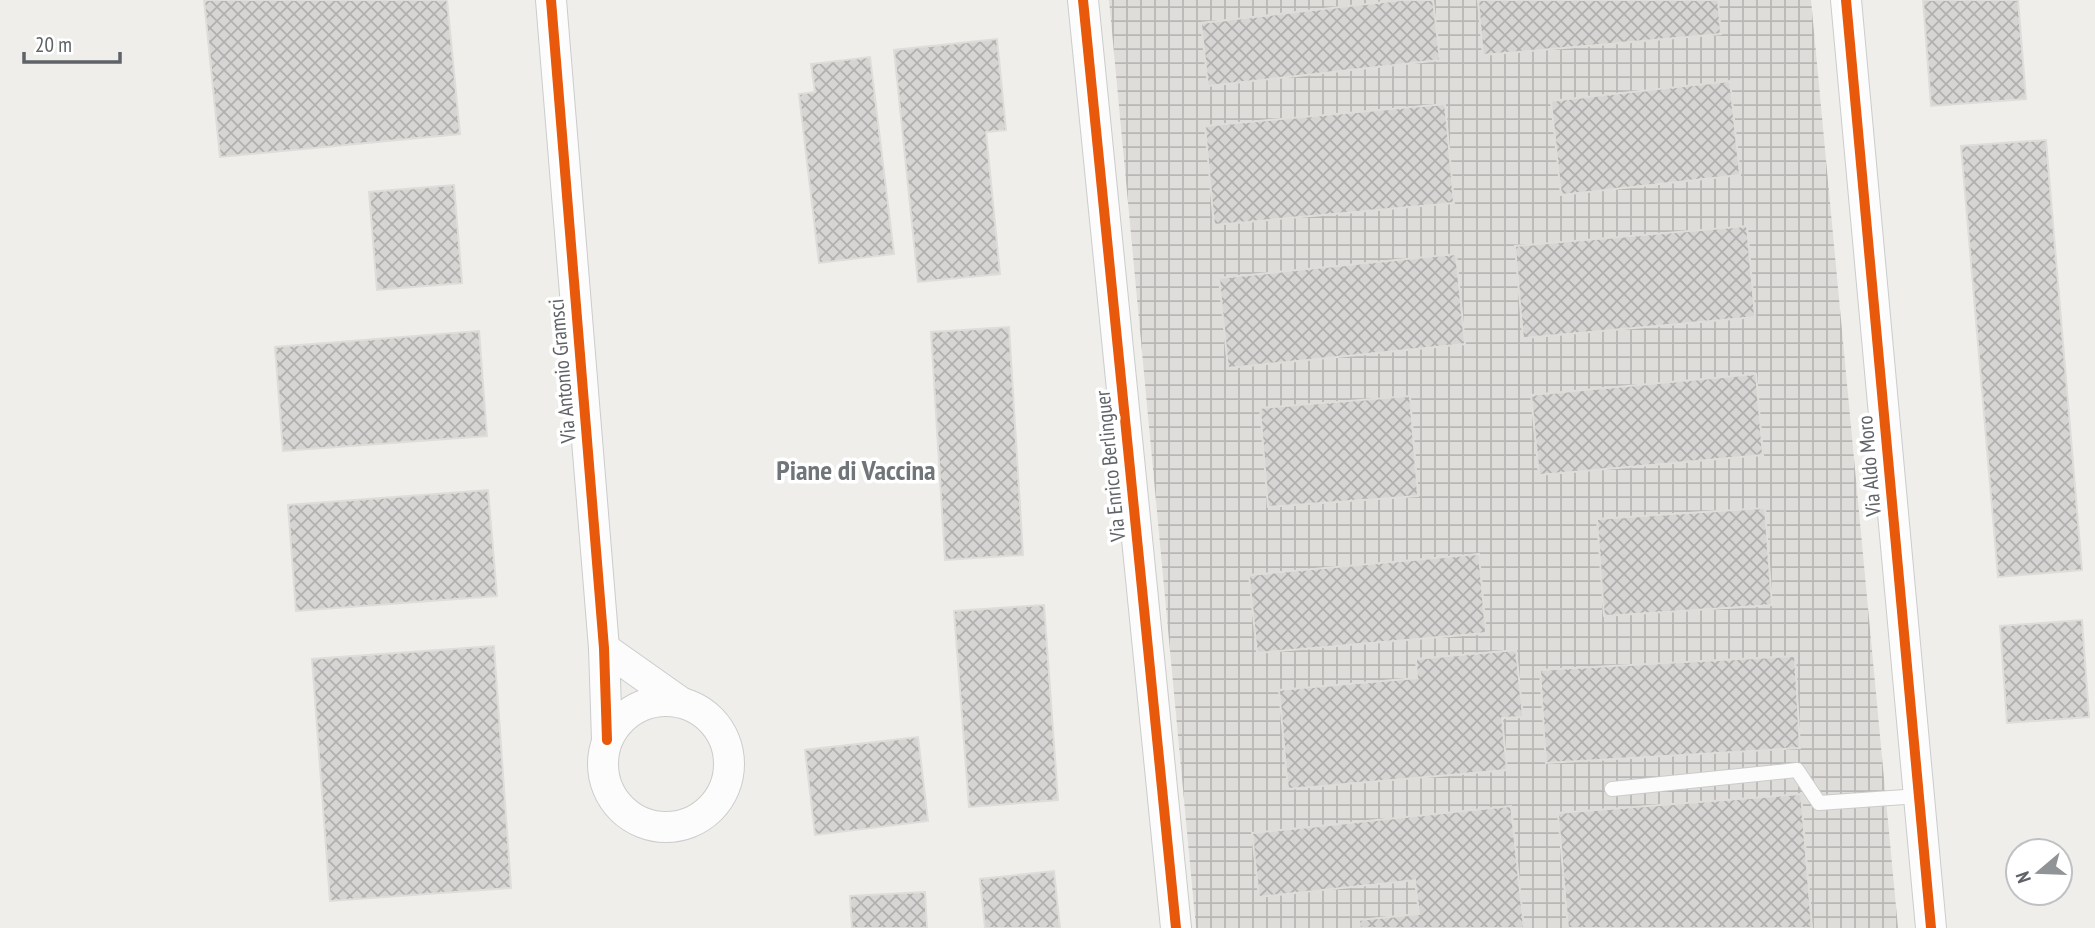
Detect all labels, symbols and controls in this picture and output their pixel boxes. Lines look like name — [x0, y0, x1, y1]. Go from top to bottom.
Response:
scale bar — [24, 21, 121, 65]
text: 20 m — [35, 31, 72, 58]
street label: Via Antonio Gramsci — [542, 298, 582, 445]
street label: Via Enrico Berlinguer — [1089, 389, 1131, 544]
street label: Via Aldo Moro — [1851, 414, 1887, 519]
district label: Piane di Vaccina — [776, 451, 936, 488]
north arrow — [2004, 837, 2074, 907]
text: N — [2010, 869, 2036, 886]

